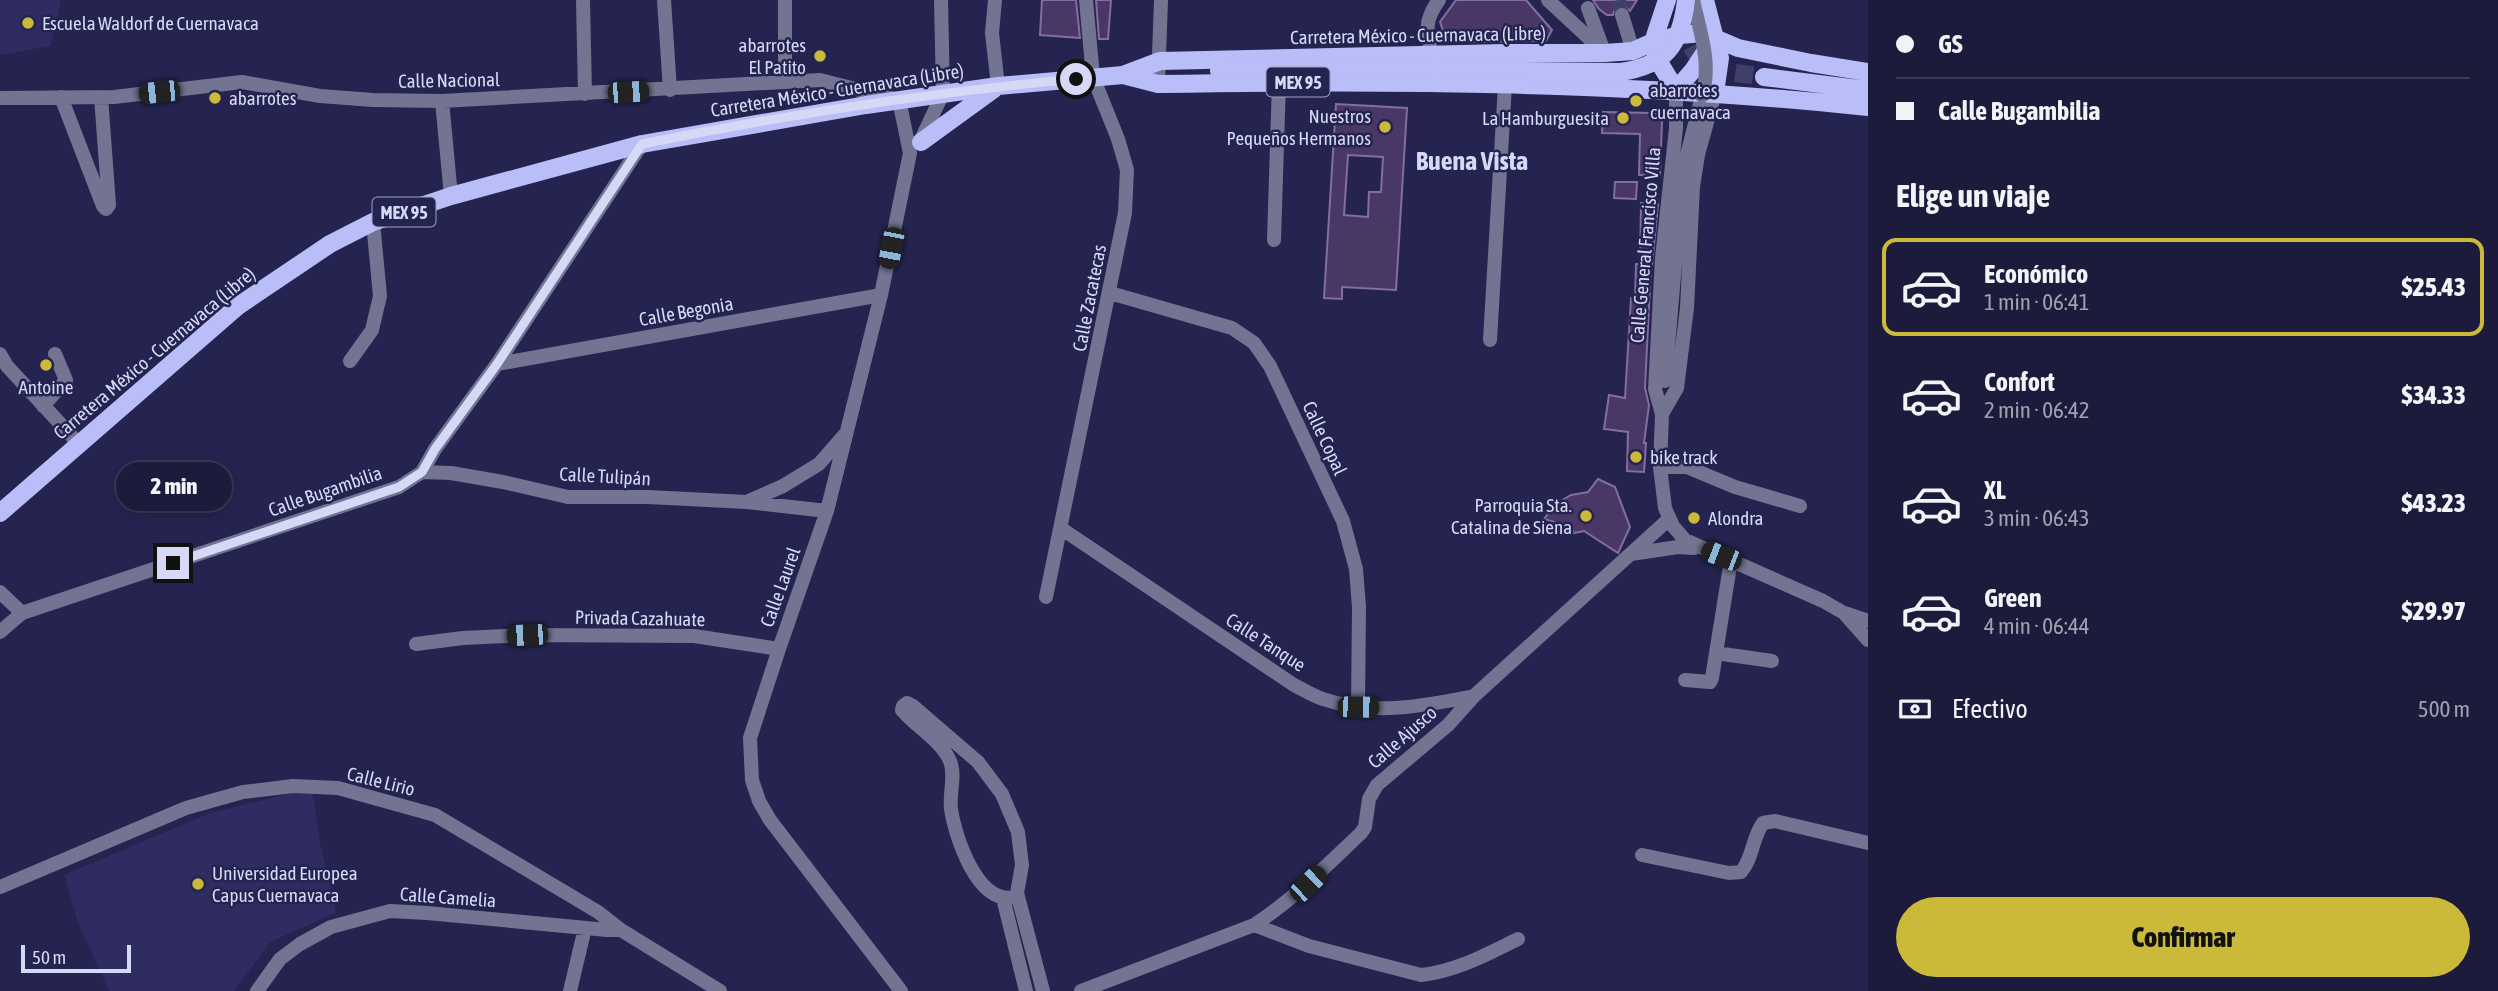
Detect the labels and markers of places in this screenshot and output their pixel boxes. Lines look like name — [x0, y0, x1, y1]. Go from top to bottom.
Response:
place label: Escuela Waldorf de Cuernavaca — [42, 12, 259, 34]
marker: Escuela Waldorf de Cuernavaca — [20, 15, 36, 31]
place label: abarrotes El Patito — [739, 34, 806, 78]
marker: abarrotes El Patito — [812, 48, 828, 64]
place label: abarrotes cuernavaca — [1650, 79, 1731, 123]
place label: abarrotes — [229, 87, 297, 109]
marker: abarrotes — [207, 90, 223, 106]
marker: abarrotes cuernavaca — [1628, 93, 1644, 109]
place label: Nuestros Pequeños Hermanos — [1226, 105, 1371, 149]
place label: La Hamburguesita — [1482, 107, 1609, 129]
marker: La Hamburguesita — [1615, 110, 1631, 126]
marker: Nuestros Pequeños Hermanos — [1377, 119, 1393, 135]
marker: Antoine — [38, 357, 54, 373]
place label: Antoine — [19, 376, 73, 398]
place label: bike track — [1650, 446, 1718, 468]
marker: bike track — [1628, 449, 1644, 465]
place label: Parroquia Sta. Catalina de Siena — [1451, 494, 1572, 538]
place label: Alondra — [1708, 507, 1763, 529]
marker: Parroquia Sta. Catalina de Siena — [1578, 508, 1594, 524]
marker: Alondra — [1686, 510, 1702, 526]
place label: Universidad Europea Capus Cuernavaca — [212, 862, 357, 906]
marker: Universidad Europea Capus Cuernavaca — [190, 876, 206, 892]

